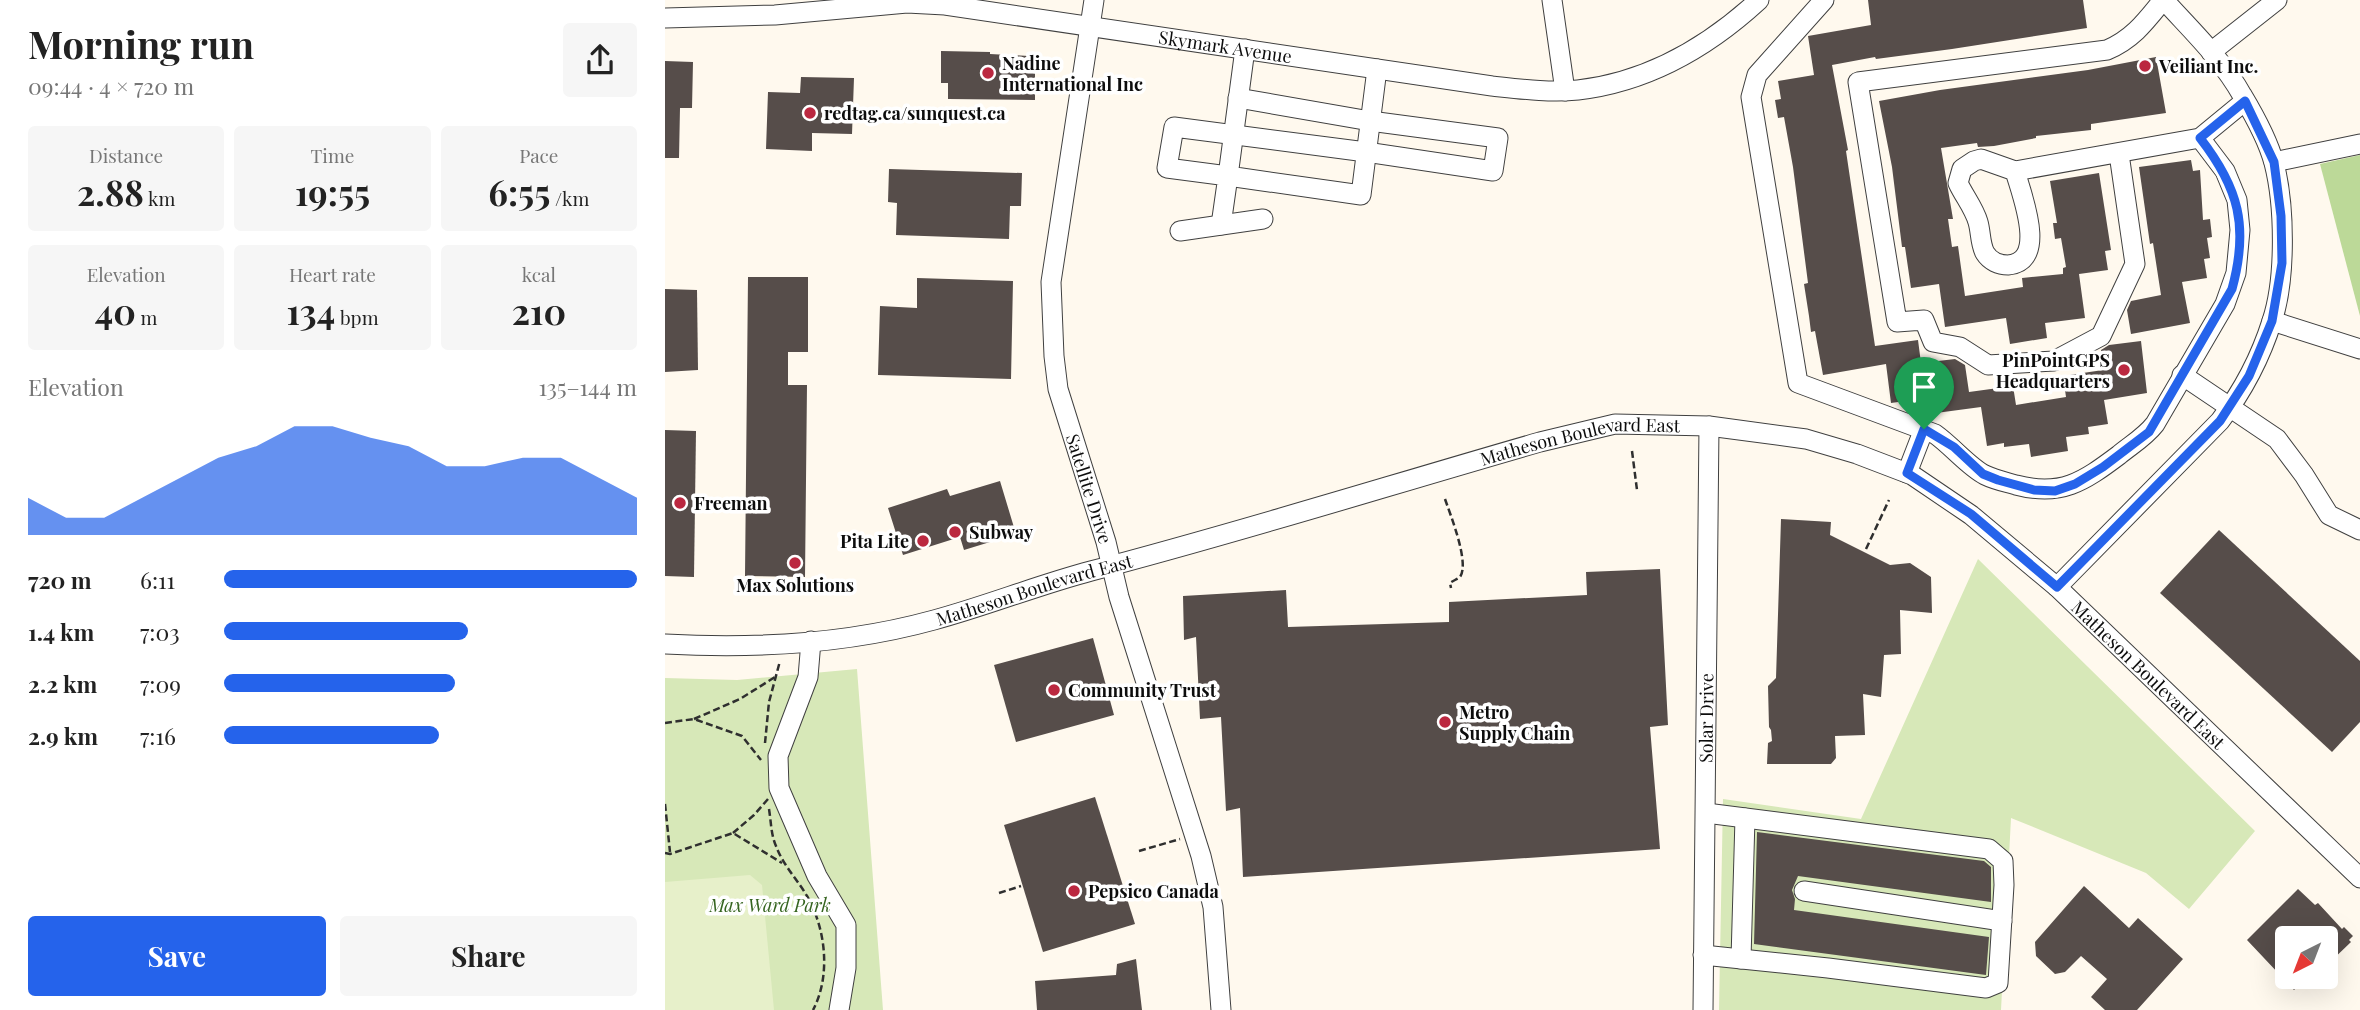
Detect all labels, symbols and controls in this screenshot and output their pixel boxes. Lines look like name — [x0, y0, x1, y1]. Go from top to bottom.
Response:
text: Morning run — [28, 18, 254, 69]
button: share — [563, 23, 637, 97]
street label: Skymark Avenue — [1157, 25, 1293, 68]
place label: Nadine International Inc — [1002, 51, 1143, 96]
place label: Veiliant Inc. — [2158, 54, 2258, 78]
marker: Veiliant Inc. — [2137, 58, 2153, 74]
marker: Nadine International Inc — [980, 65, 996, 81]
text: 09:44 · 4 × 720 m — [28, 70, 194, 101]
place label: redtag.ca/sunquest.ca — [824, 101, 1006, 125]
marker: redtag.ca/sunquest.ca — [802, 105, 818, 121]
text: Distance — [89, 142, 163, 168]
text: Time — [311, 142, 354, 168]
text: Pace — [519, 142, 558, 168]
text: 2.88 — [77, 168, 144, 215]
text: 19:55 — [295, 168, 370, 215]
text: 6:55 — [488, 168, 550, 215]
text: km — [144, 185, 175, 211]
text: /km — [550, 185, 589, 211]
text: Elevation — [87, 261, 166, 287]
text: Heart rate — [289, 261, 376, 287]
text: kcal — [522, 261, 556, 287]
text: 40 — [95, 287, 136, 334]
text: 134 — [286, 287, 335, 334]
text: 210 — [512, 287, 566, 334]
text: m — [136, 304, 158, 330]
text: bpm — [335, 304, 379, 330]
place label: PinPointGPS Headquarters — [1996, 348, 2110, 393]
pin — [1894, 357, 1954, 429]
marker: PinPointGPS Headquarters — [2116, 362, 2132, 378]
icon: arrive — [1905, 368, 1943, 406]
text: Elevation — [28, 371, 124, 402]
text: 135–144 m — [538, 371, 637, 402]
street label: Matheson Boulevard East — [1477, 412, 1681, 471]
street label: Satellite Drive — [1061, 431, 1118, 547]
place label: Freeman — [694, 491, 768, 515]
marker: Freeman — [672, 495, 688, 511]
place label: Subway — [969, 520, 1034, 544]
marker: Subway — [947, 524, 963, 540]
place label: Pita Lite — [840, 529, 909, 553]
marker: Pita Lite — [915, 533, 931, 549]
street label: Matheson Boulevard East — [933, 548, 1136, 631]
marker: Max Solutions — [787, 555, 803, 571]
text: 720 m — [28, 564, 92, 595]
text: 6:11 — [140, 564, 175, 595]
place label: Max Solutions — [736, 573, 854, 597]
street label: Matheson Boulevard East — [2066, 595, 2231, 754]
text: 1.4 km — [28, 616, 94, 647]
text: 7:03 — [140, 616, 180, 647]
text: 2.2 km — [28, 668, 97, 699]
text: 7:09 — [140, 668, 181, 699]
street label: Solar Drive — [1694, 673, 1718, 763]
place label: Community Trust — [1068, 678, 1217, 702]
marker: Community Trust — [1046, 682, 1062, 698]
place label: Metro Supply Chain — [1459, 700, 1570, 745]
marker: Metro Supply Chain — [1437, 714, 1453, 730]
text: 2.9 km — [28, 720, 98, 751]
text: 7:16 — [140, 720, 176, 751]
place label: Pepsico Canada — [1088, 879, 1220, 903]
marker: Pepsico Canada — [1066, 883, 1082, 899]
park label: Max Ward Park — [708, 893, 831, 917]
button: Save — [28, 916, 326, 996]
button: Share — [340, 916, 637, 996]
north arrow — [2275, 926, 2338, 989]
map controls — [2275, 926, 2338, 989]

